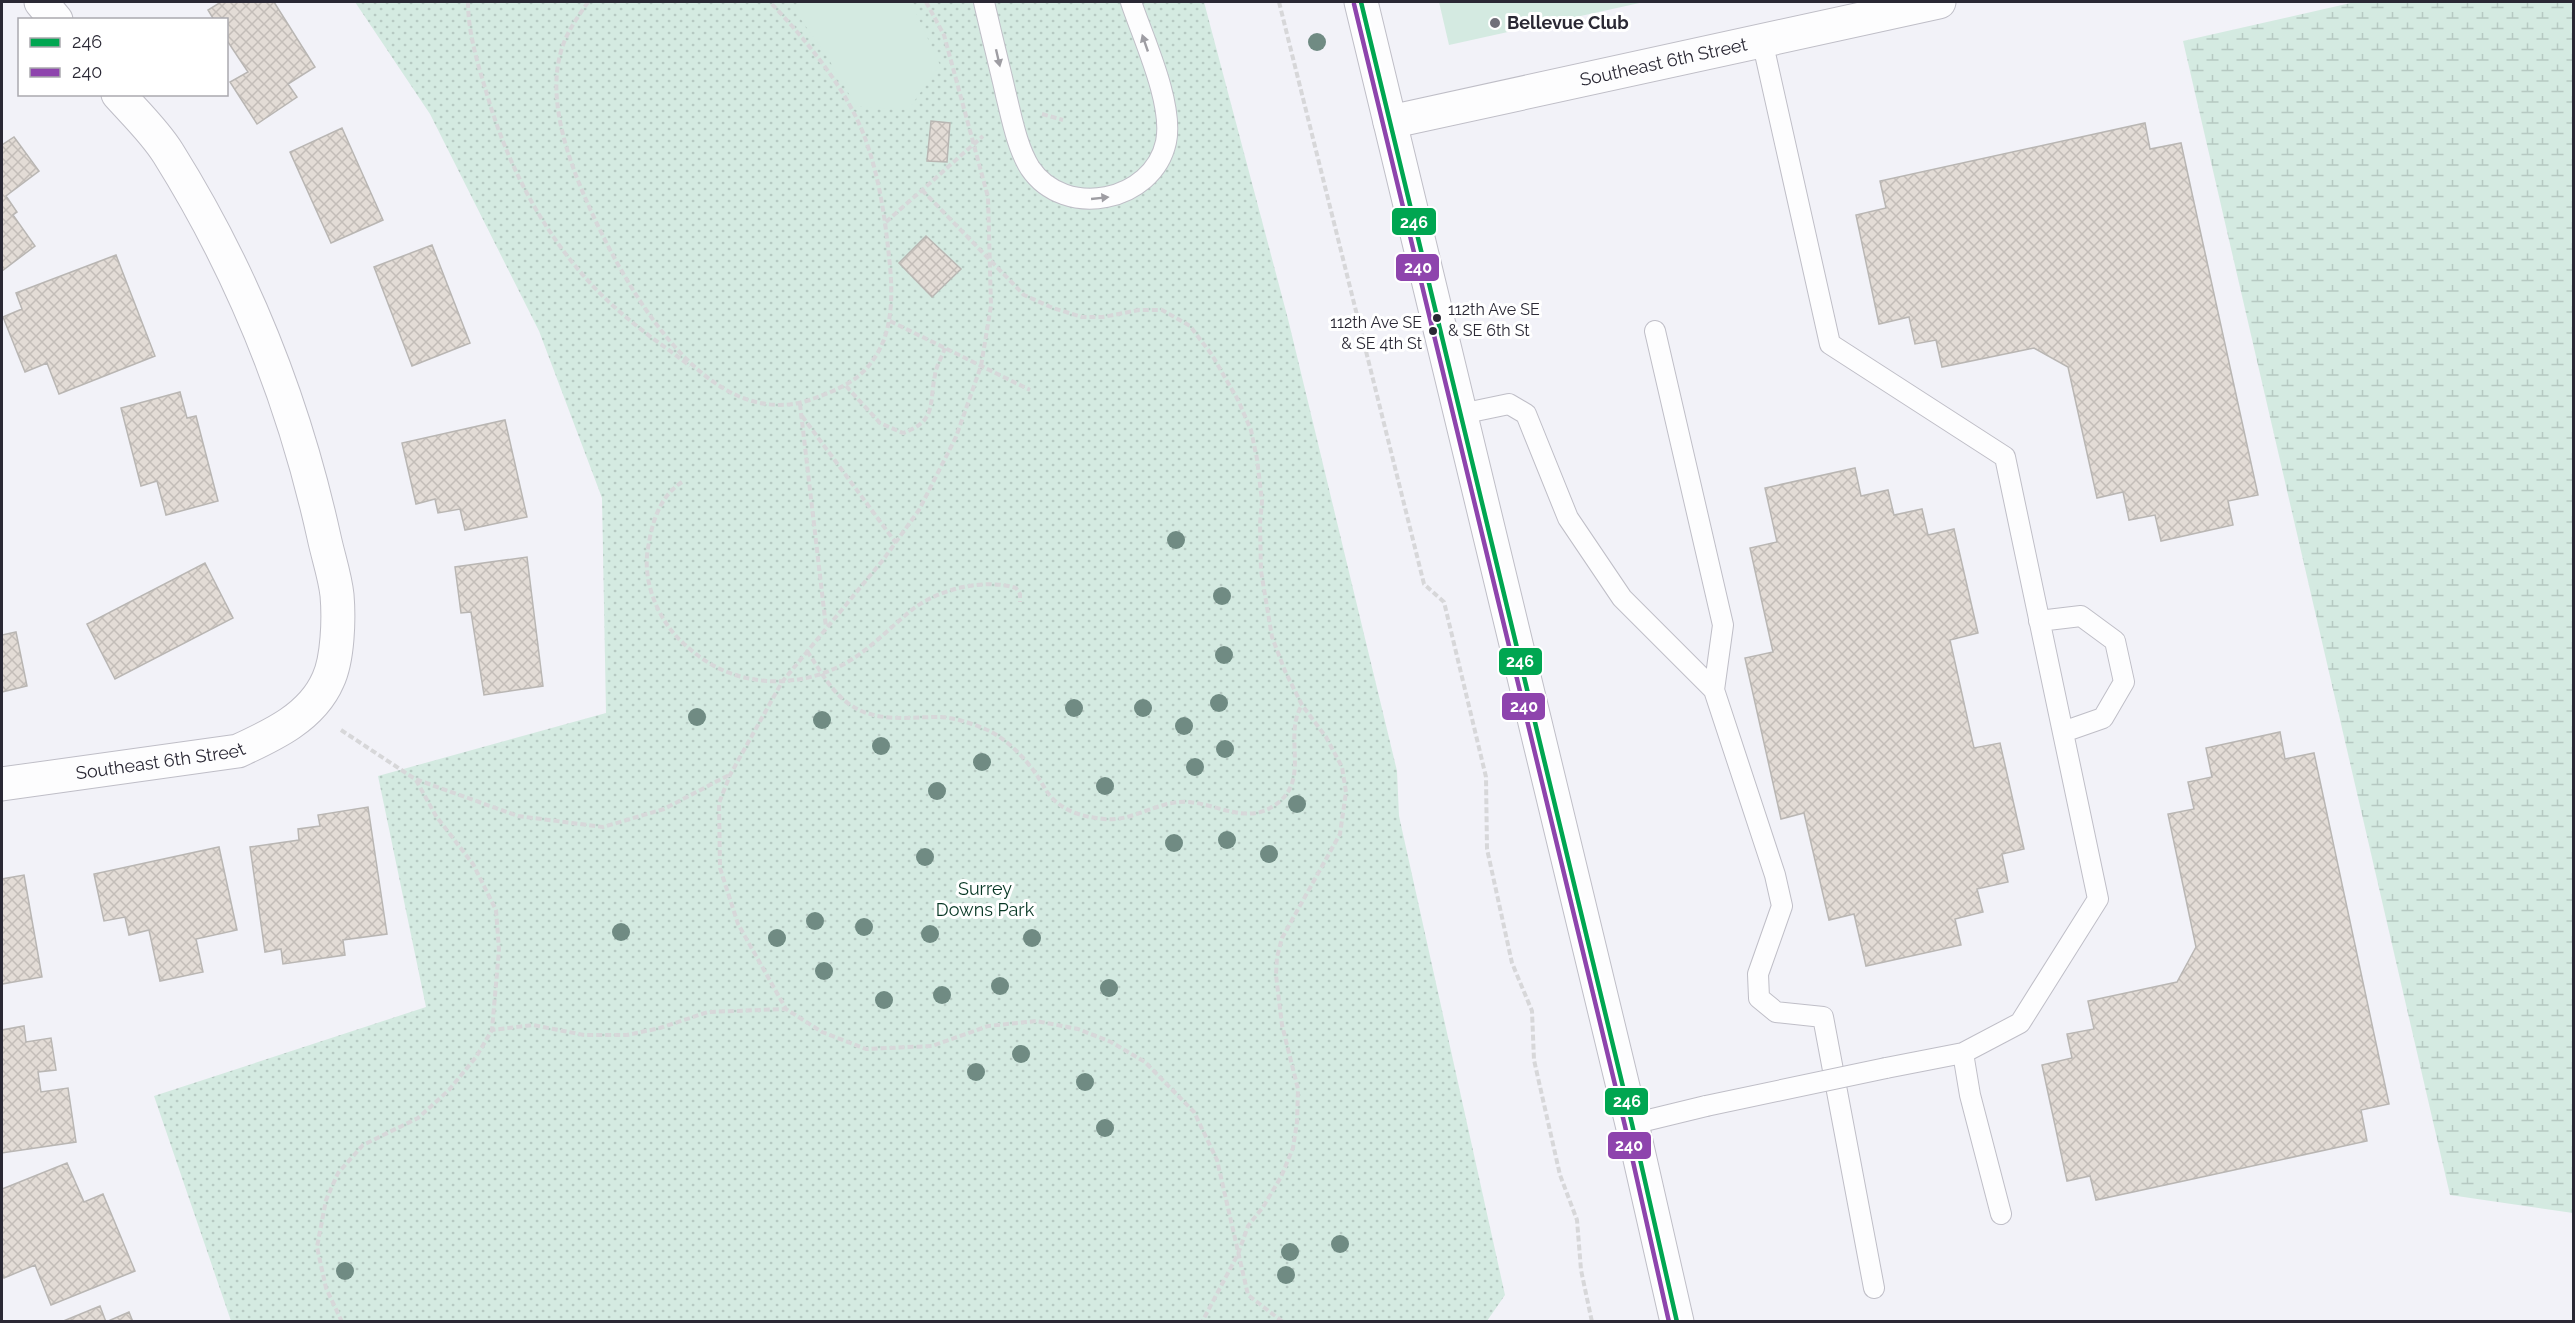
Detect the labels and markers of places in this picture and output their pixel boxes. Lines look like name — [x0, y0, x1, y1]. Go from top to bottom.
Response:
place label: Bellevue Club — [1507, 12, 1629, 33]
marker: Bellevue Club — [1488, 16, 1502, 30]
place label: 112th Ave SE & SE 6th St — [1448, 300, 1540, 340]
marker: 112th Ave SE & SE 6th St — [1431, 312, 1443, 324]
place label: 112th Ave SE & SE 4th St — [1330, 313, 1423, 353]
marker: 112th Ave SE & SE 4th St — [1427, 325, 1439, 337]

